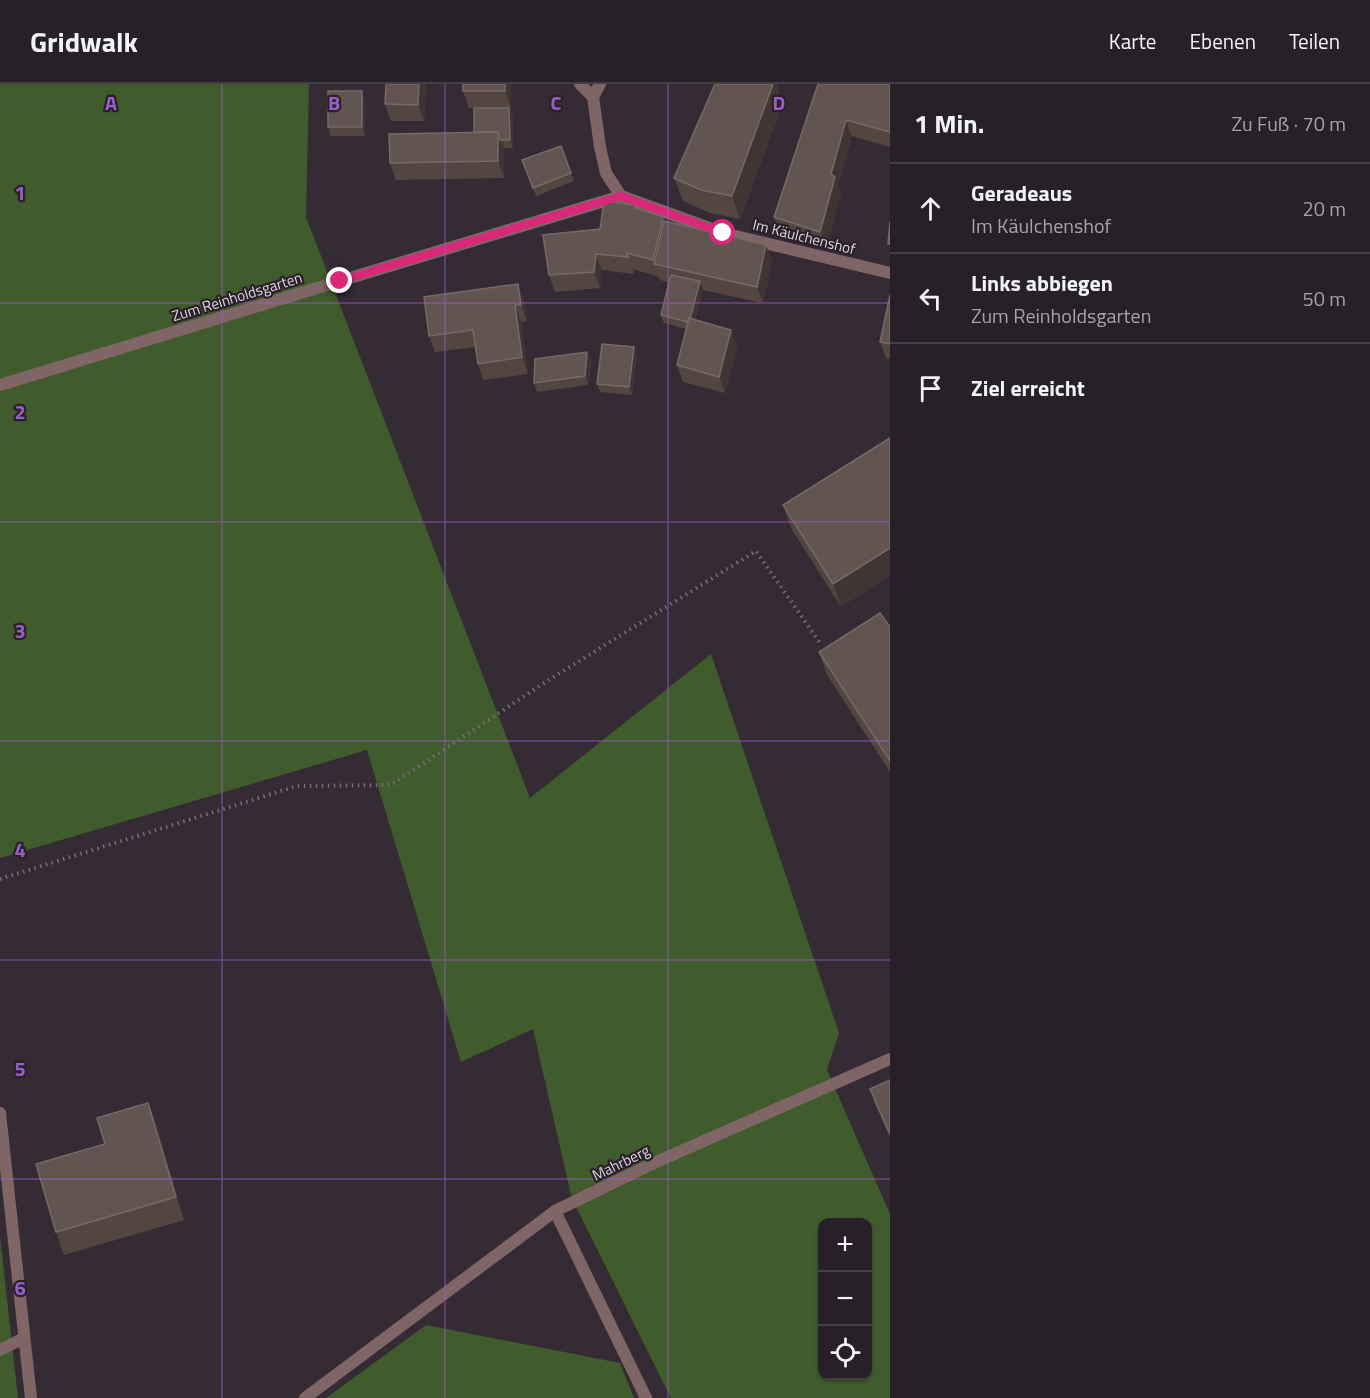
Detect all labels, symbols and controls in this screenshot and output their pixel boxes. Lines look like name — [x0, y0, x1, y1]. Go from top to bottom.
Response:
text: Gridwalk — [30, 20, 138, 63]
text: Karte — [1109, 25, 1156, 57]
text: Ebenen — [1189, 25, 1256, 57]
text: Teilen — [1289, 25, 1340, 57]
text: A — [105, 87, 117, 118]
text: B — [328, 87, 340, 118]
text: C — [551, 87, 562, 118]
text: D — [773, 87, 785, 118]
text: 1 Min. — [914, 104, 984, 143]
text: Zu Fuß · 70 m — [1232, 108, 1346, 139]
text: Geradeaus — [971, 176, 1072, 210]
text: 1 — [14, 177, 26, 208]
icon: ahead — [914, 192, 947, 225]
text: 20 m — [1302, 193, 1346, 224]
text: Im Käulchenshof — [971, 210, 1111, 241]
street label: Im Käulchenshof — [750, 213, 858, 260]
route start — [709, 219, 735, 245]
street label: Zum Reinholdsgarten — [169, 266, 305, 327]
text: Links abbiegen — [971, 266, 1113, 300]
route end — [326, 267, 352, 293]
icon: left — [914, 282, 947, 315]
text: 50 m — [1302, 283, 1346, 314]
text: Zum Reinholdsgarten — [971, 300, 1151, 331]
text: Ziel erreicht — [971, 371, 1085, 405]
icon: arrive — [914, 372, 947, 405]
text: 2 — [14, 396, 26, 427]
text: 3 — [14, 615, 26, 646]
text: 4 — [14, 834, 26, 865]
text: 5 — [14, 1053, 26, 1084]
street label: Mahrberg — [588, 1139, 654, 1186]
map controls — [818, 1218, 872, 1380]
button: + — [818, 1218, 872, 1272]
text: 6 — [14, 1272, 26, 1303]
button: − — [818, 1272, 872, 1326]
button: locate — [818, 1326, 872, 1380]

